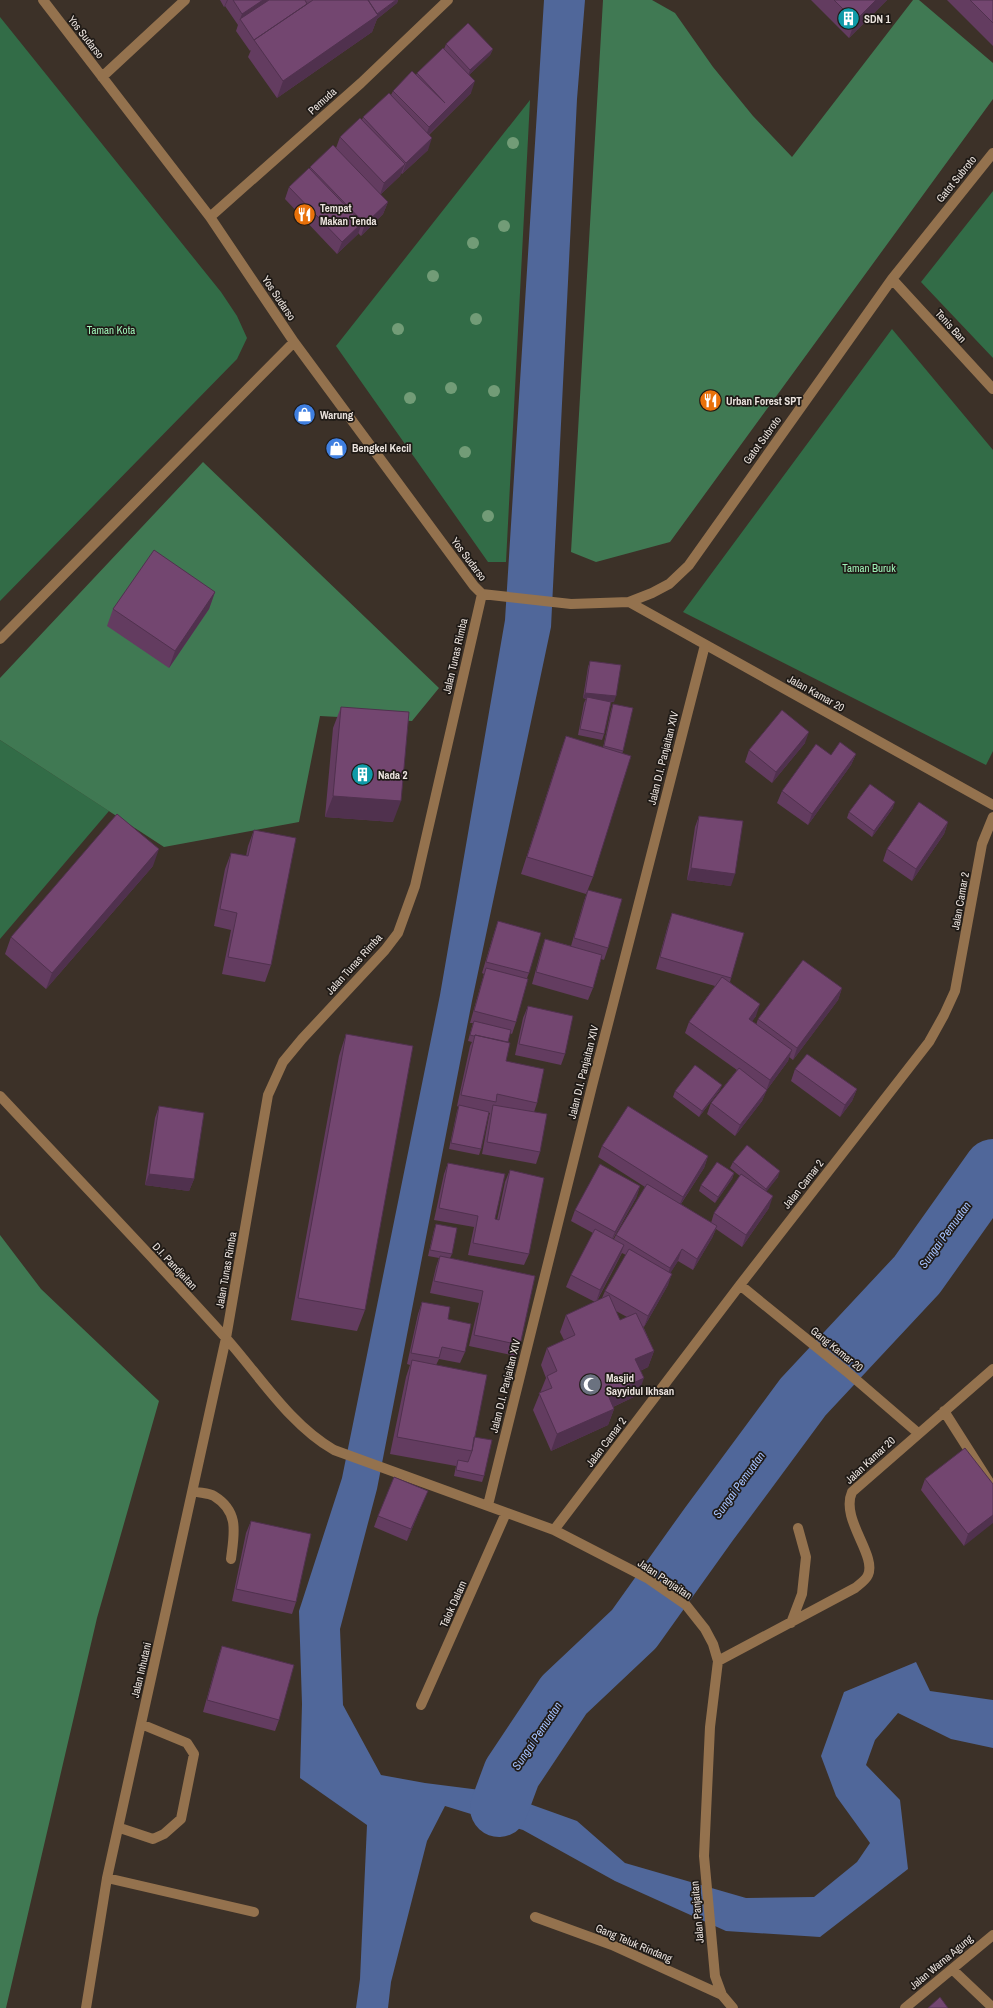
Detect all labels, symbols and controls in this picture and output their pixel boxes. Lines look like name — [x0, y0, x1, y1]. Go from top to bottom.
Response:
building icon: SDN 1 — [836, 6, 862, 32]
place label: SDN 1 — [864, 12, 891, 26]
street label: Yos Sudarso — [65, 13, 107, 61]
street label: Pemuda — [305, 85, 339, 117]
street label: Gatot Subroto — [933, 153, 979, 205]
restaurant icon: Tempat Makan Tenda — [291, 201, 317, 227]
place label: Tempat Makan Tenda — [320, 201, 377, 228]
street label: Yos Sudarso — [259, 273, 299, 323]
street label: Tenis Ban — [932, 306, 970, 346]
park label: Taman Kota — [87, 323, 135, 337]
restaurant icon: Urban Forest SPT — [698, 388, 724, 414]
place label: Urban Forest SPT — [726, 394, 802, 408]
shop icon: Warung — [291, 402, 317, 428]
place label: Warung — [320, 408, 354, 422]
street label: Gatot Subroto — [740, 413, 784, 467]
shop icon: Bengkel Kecil — [323, 435, 349, 461]
place label: Bengkel Kecil — [352, 441, 411, 455]
street label: Yos Sudarso — [448, 534, 490, 584]
park label: Taman Buruk — [842, 561, 896, 575]
street label: Jalan Tunas Rimba — [439, 617, 471, 695]
street label: Jalan Kamar 20 — [785, 672, 847, 714]
street label: Jalan D.I. Panjaitan XIV — [645, 710, 681, 806]
building icon: Nada 2 — [350, 762, 376, 788]
place label: Nada 2 — [378, 768, 408, 782]
street label: Jalan Camar 2 — [948, 871, 972, 931]
street label: Jalan Tunas Rimba — [323, 931, 385, 997]
street label: Jalan D.I. Panjaitan XIV — [565, 1024, 601, 1120]
street label: Jalan Camar 2 — [779, 1157, 827, 1211]
water label: Sungai Pemuatan — [915, 1198, 975, 1272]
street label: Jalan Tunas Rimba — [212, 1231, 240, 1309]
street label: D.I. Pandjaitan — [150, 1239, 200, 1293]
street label: Gang Kamar 20 — [808, 1324, 866, 1374]
street label: Jalan D.I. Panjaitan XIV — [487, 1338, 523, 1434]
mosque icon: Masjid Sayyidul Ikhsan — [578, 1371, 604, 1397]
place label: Masjid Sayyidul Ikhsan — [606, 1371, 674, 1398]
street label: Jalan Camar 2 — [583, 1414, 629, 1470]
street label: Jalan Kamar 20 — [842, 1433, 898, 1487]
water label: Sungai Pemuatan — [709, 1448, 769, 1522]
street label: Jalan Panjaitan — [635, 1556, 695, 1602]
street label: Talok Dalam — [436, 1578, 470, 1630]
street label: Jalan Inhutani — [128, 1641, 154, 1699]
water label: Sungai Pemuatan — [508, 1699, 566, 1773]
street label: Jalan Panjaitan — [687, 1880, 707, 1944]
street label: Gang Teluk Rindang — [593, 1921, 675, 1965]
street label: Jalan Warna Agung — [906, 1931, 976, 1993]

